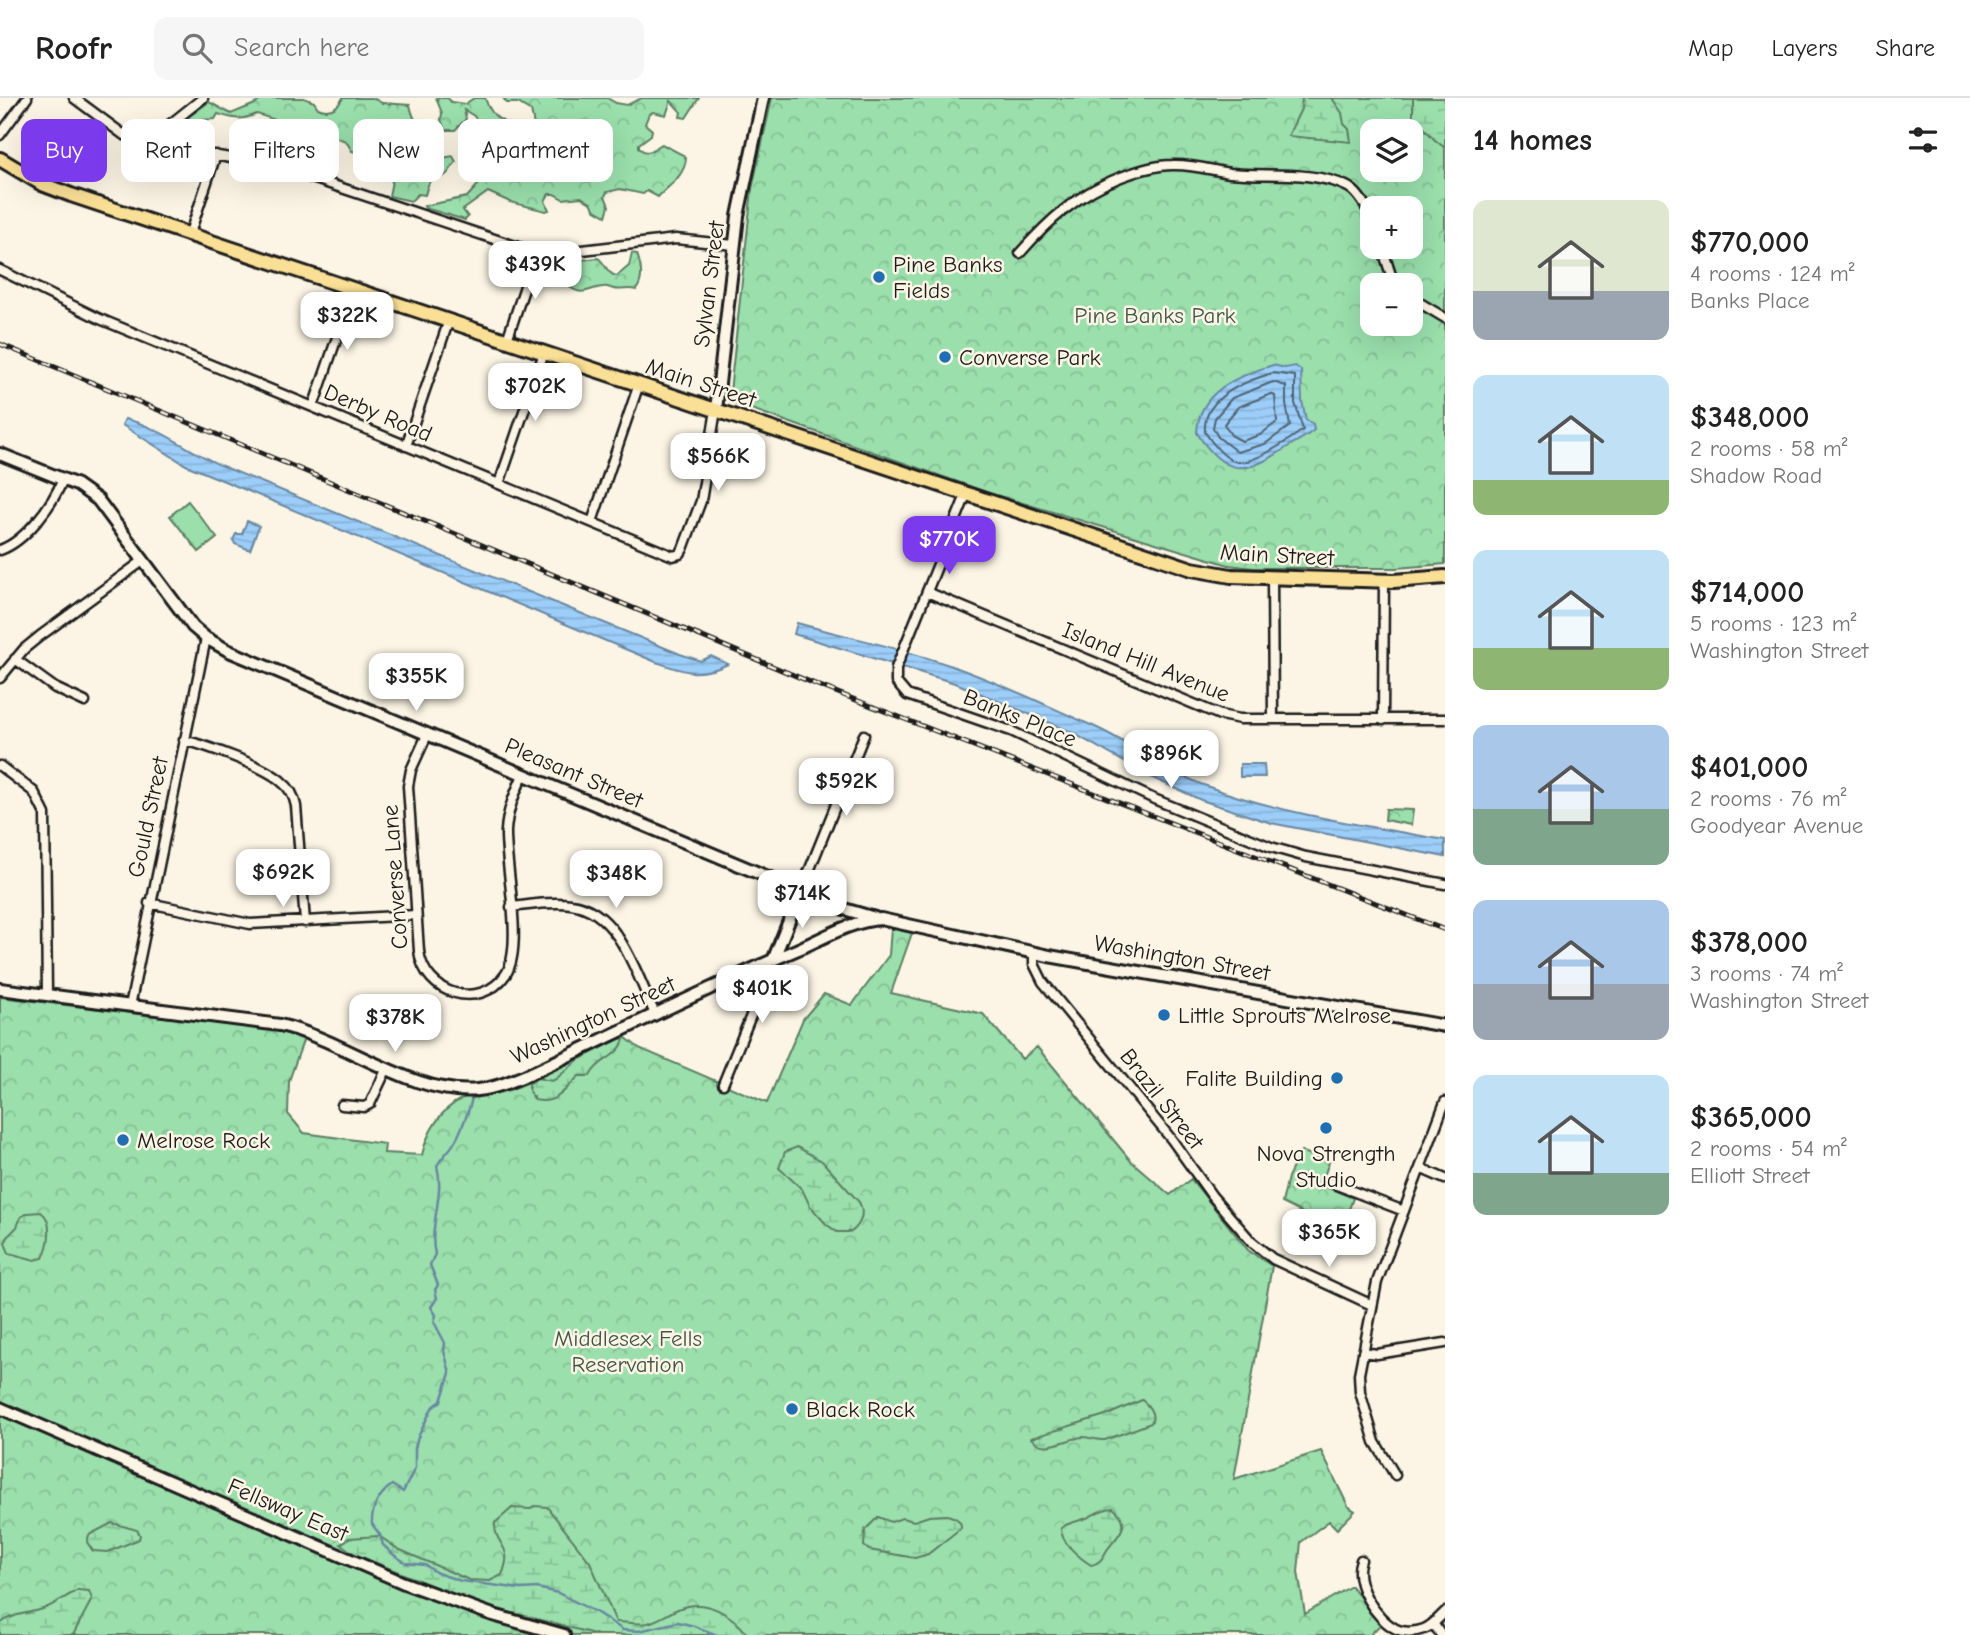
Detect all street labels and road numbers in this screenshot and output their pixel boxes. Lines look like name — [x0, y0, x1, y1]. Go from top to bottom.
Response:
street label: Sylvan Street — [688, 218, 730, 349]
street label: Main Street — [642, 352, 761, 414]
street label: Derby Road — [320, 378, 436, 448]
street label: Main Street — [1219, 539, 1336, 572]
street label: Island Hill Avenue — [1059, 616, 1233, 708]
street label: Banks Place — [959, 683, 1081, 753]
street label: Pleasant Street — [501, 732, 648, 815]
street label: Gould Street — [122, 753, 174, 880]
street label: Converse Lane — [376, 804, 414, 950]
street label: Washington Street — [1092, 929, 1274, 987]
street label: Washington Street — [506, 969, 681, 1070]
street label: Brazil Street — [1114, 1043, 1211, 1156]
street label: Fellsway East — [224, 1473, 354, 1548]

